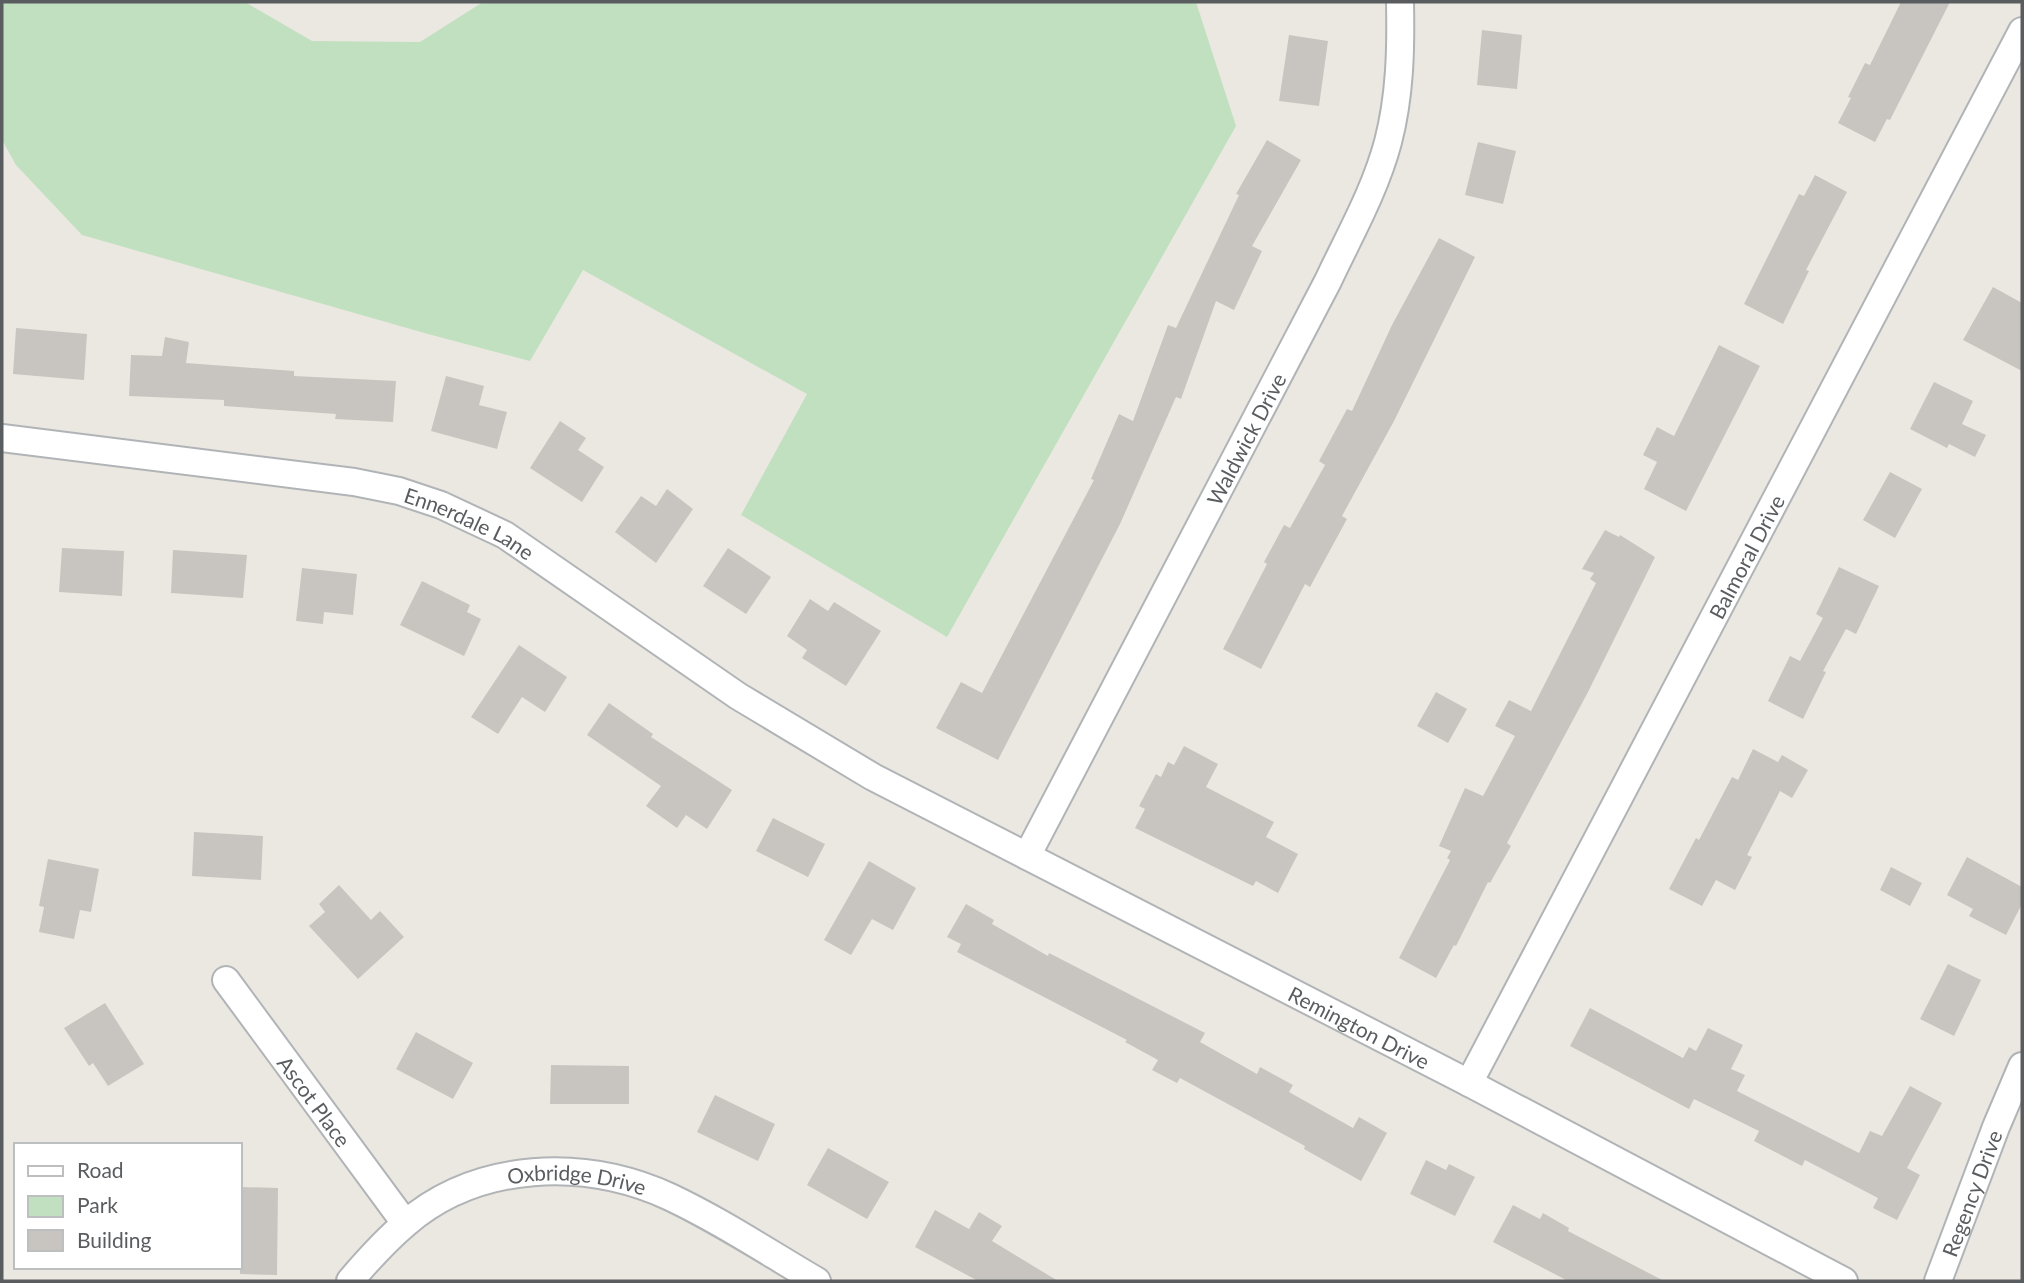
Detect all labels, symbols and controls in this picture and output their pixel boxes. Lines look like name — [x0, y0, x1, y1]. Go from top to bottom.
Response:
street label: Waldwick Drive — [1201, 368, 1290, 509]
street label: Ennerdale Lane — [401, 481, 539, 564]
street label: Balmoral Drive — [1703, 490, 1789, 623]
street label: Remington Drive — [1285, 980, 1434, 1073]
street label: Ascot Place — [273, 1050, 357, 1151]
street label: Regency Drive — [1936, 1126, 2006, 1260]
legend — [14, 1143, 242, 1269]
text: Road — [77, 1157, 124, 1182]
street label: Oxbridge Drive — [505, 1159, 650, 1199]
text: Park — [77, 1192, 118, 1217]
text: Building — [77, 1227, 152, 1252]

